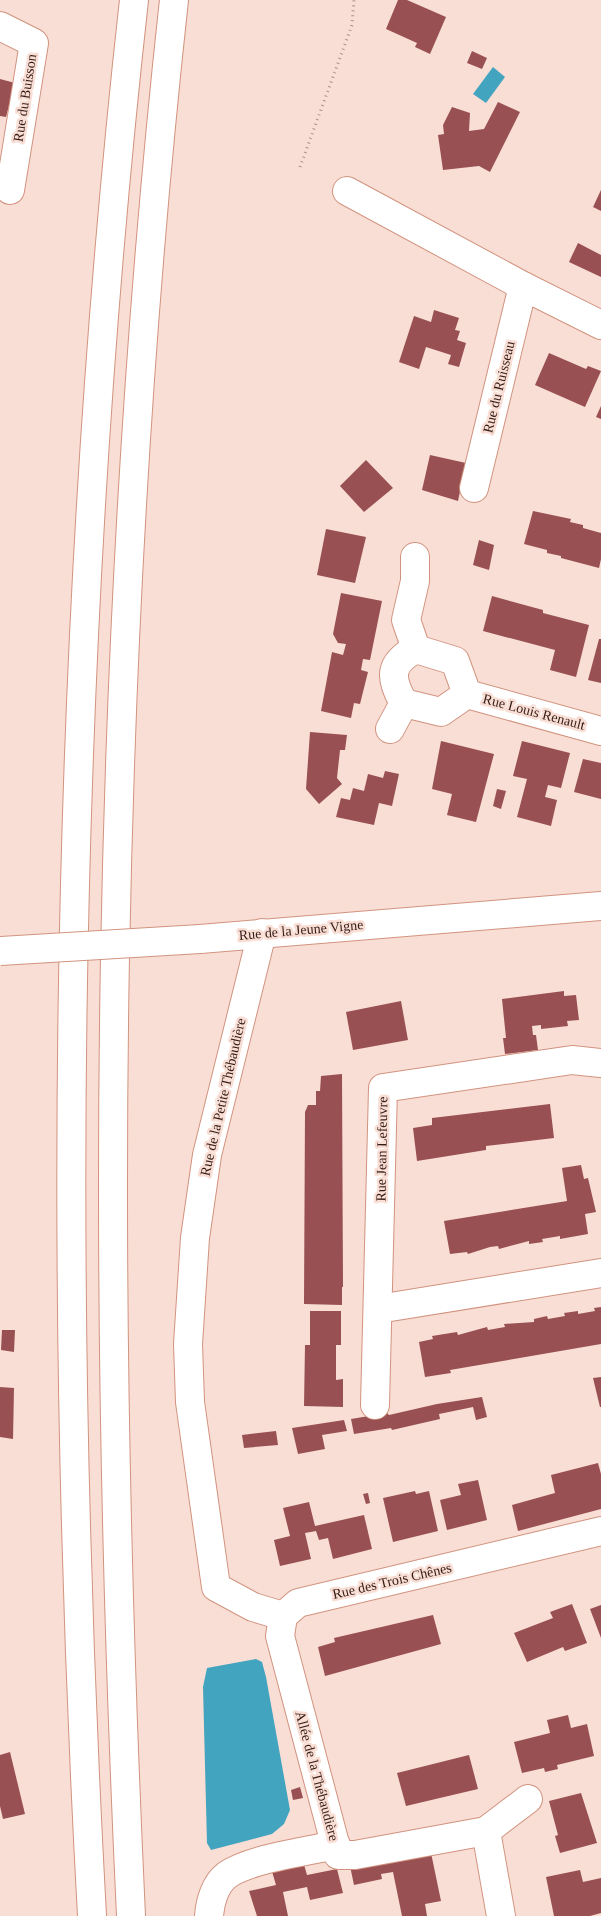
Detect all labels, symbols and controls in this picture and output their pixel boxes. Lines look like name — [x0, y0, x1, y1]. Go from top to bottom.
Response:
street label: Rue du Buisson — [11, 53, 39, 143]
street label: Rue du Ruisseau — [480, 340, 518, 434]
street label: Rue Louis Renault — [481, 691, 587, 733]
street label: Rue de la Jeune Vigne — [238, 917, 364, 943]
street label: Rue de la Petite Thébaudière — [198, 1017, 248, 1177]
street label: Rue Jean Lefeuvre — [374, 1096, 390, 1202]
street label: Rue des Trois Chênes — [331, 1560, 453, 1602]
street label: Allée de la Thébaudière — [292, 1709, 342, 1843]

